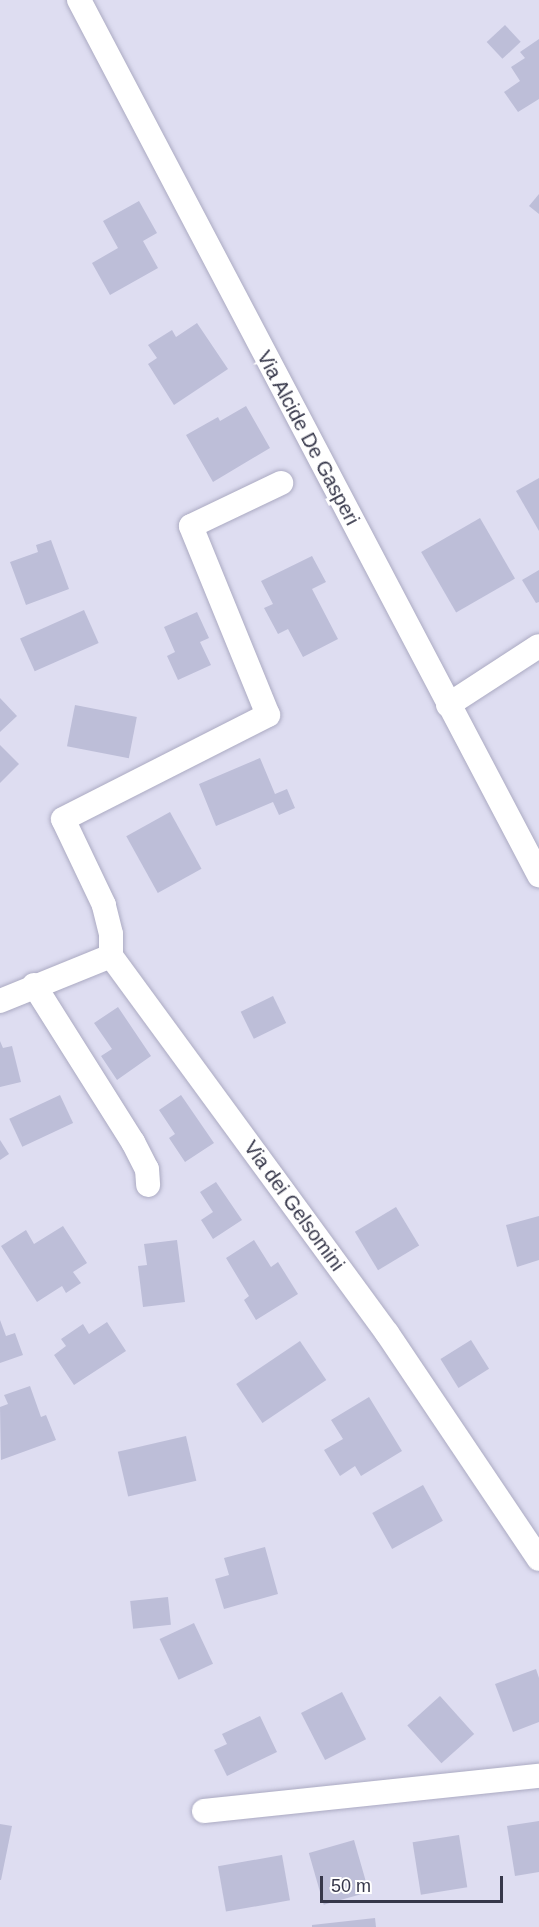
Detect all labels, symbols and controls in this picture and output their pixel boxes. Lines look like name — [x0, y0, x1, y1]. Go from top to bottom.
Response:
street label: Via Alcide De Gasperi — [252, 346, 364, 530]
street label: Via dei Gelsomini — [239, 1136, 349, 1276]
scale bar — [323, 1864, 506, 1902]
text: 50 m — [331, 1876, 371, 1896]

